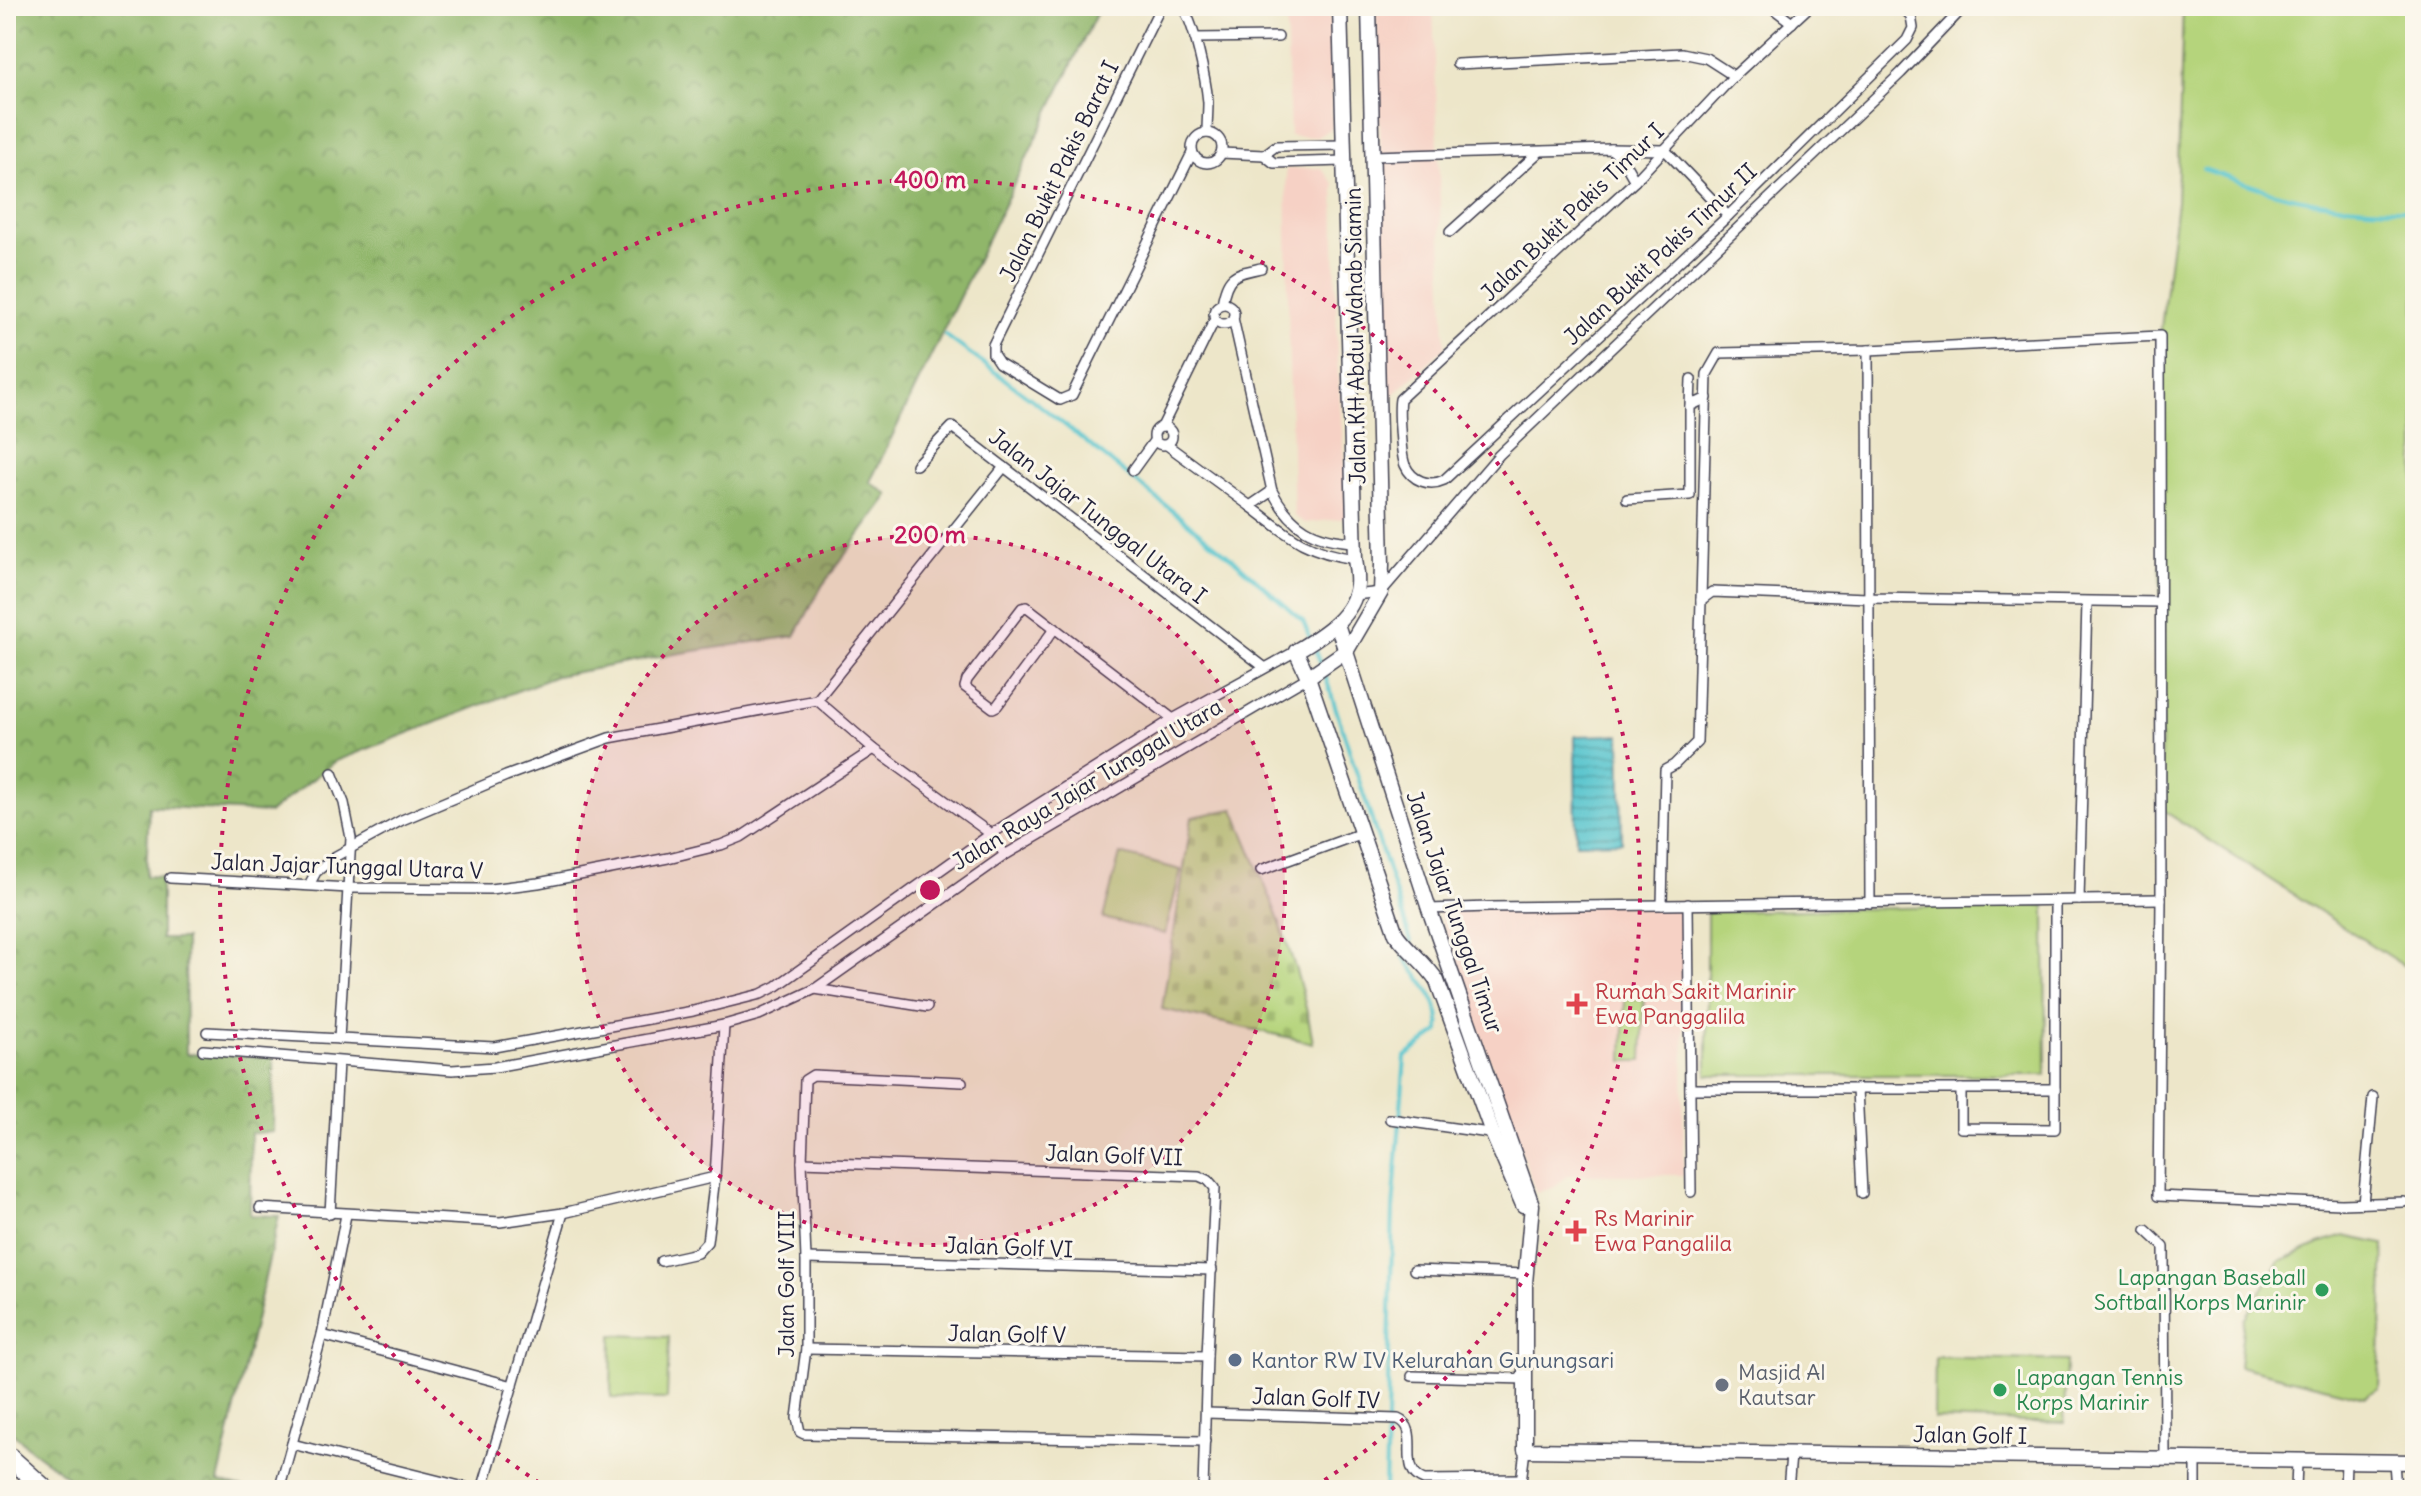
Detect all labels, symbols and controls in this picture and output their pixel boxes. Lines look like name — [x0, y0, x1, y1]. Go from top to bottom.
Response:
street label: Jalan Bukit Pakis Barat I — [993, 56, 1125, 286]
street label: Jalan Bukit Pakis Timur I — [1474, 117, 1670, 307]
street label: Jalan Bukit Pakis Timur II — [1558, 157, 1762, 351]
text: 400 m — [894, 164, 966, 194]
street label: Jalan KH Abdul Wahab Siamin — [1338, 187, 1372, 485]
street label: Jalan Jajar Tunggal Utara I — [984, 422, 1212, 610]
text: 200 m — [894, 519, 966, 549]
street label: Jalan Raya Jajar Tunggal Utara — [947, 692, 1227, 876]
street label: Jalan Jajar Tunggal Timur — [1400, 787, 1510, 1037]
street label: Jalan Jajar Tunggal Utara V — [210, 847, 484, 885]
centre of rings — [916, 876, 944, 904]
place label: Rumah Sakit Marinir Ewa Panggalila — [1595, 977, 1796, 1030]
marker: Rumah Sakit Marinir Ewa Panggalila — [1566, 993, 1588, 1015]
street label: Jalan Golf VII — [1045, 1139, 1183, 1171]
place label: Rs Marinir Ewa Pangalila — [1594, 1204, 1732, 1257]
street label: Jalan Golf VIII — [772, 1210, 800, 1358]
marker: Rs Marinir Ewa Pangalila — [1565, 1220, 1587, 1242]
street label: Jalan Golf VI — [944, 1231, 1074, 1263]
place label: Lapangan Baseball Softball Korps Marinir — [2094, 1263, 2306, 1316]
marker: Lapangan Baseball Softball Korps Marinir — [2313, 1281, 2331, 1299]
street label: Jalan Golf V — [948, 1319, 1067, 1349]
place label: Kantor RW IV Kelurahan Gunungsari — [1251, 1346, 1614, 1374]
marker: Kantor RW IV Kelurahan Gunungsari — [1226, 1351, 1244, 1369]
place label: Masjid Al Kautsar — [1738, 1358, 1825, 1411]
place label: Lapangan Tennis Korps Marinir — [2016, 1363, 2183, 1416]
marker: Masjid Al Kautsar — [1713, 1376, 1731, 1394]
marker: Lapangan Tennis Korps Marinir — [1991, 1381, 2009, 1399]
street label: Jalan Golf IV — [1251, 1382, 1381, 1414]
street label: Jalan Golf I — [1913, 1420, 2027, 1450]

